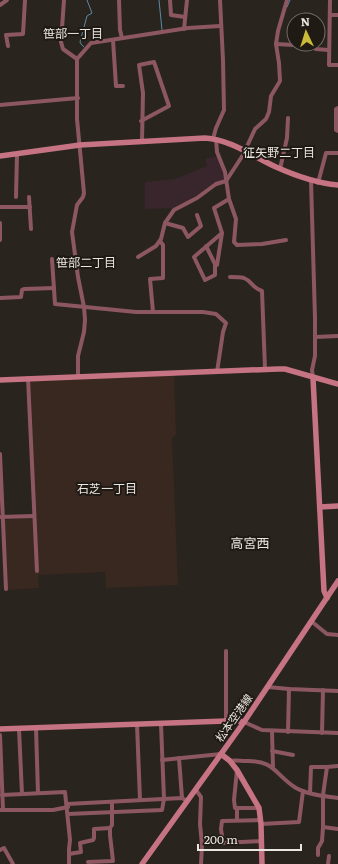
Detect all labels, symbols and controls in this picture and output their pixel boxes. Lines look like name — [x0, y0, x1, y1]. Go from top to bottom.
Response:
north arrow — [286, 12, 326, 52]
text: N — [300, 13, 310, 29]
district label: 笹部一丁目 — [43, 24, 103, 42]
district label: 征矢野二丁目 — [243, 143, 315, 161]
district label: 笹部二丁目 — [56, 253, 116, 271]
district label: 石芝一丁目 — [77, 479, 137, 497]
district label: 高宮西 — [230, 533, 270, 552]
street label: 松本空港線 — [211, 690, 256, 745]
scale bar — [198, 826, 301, 852]
text: 200 m — [204, 830, 238, 848]

